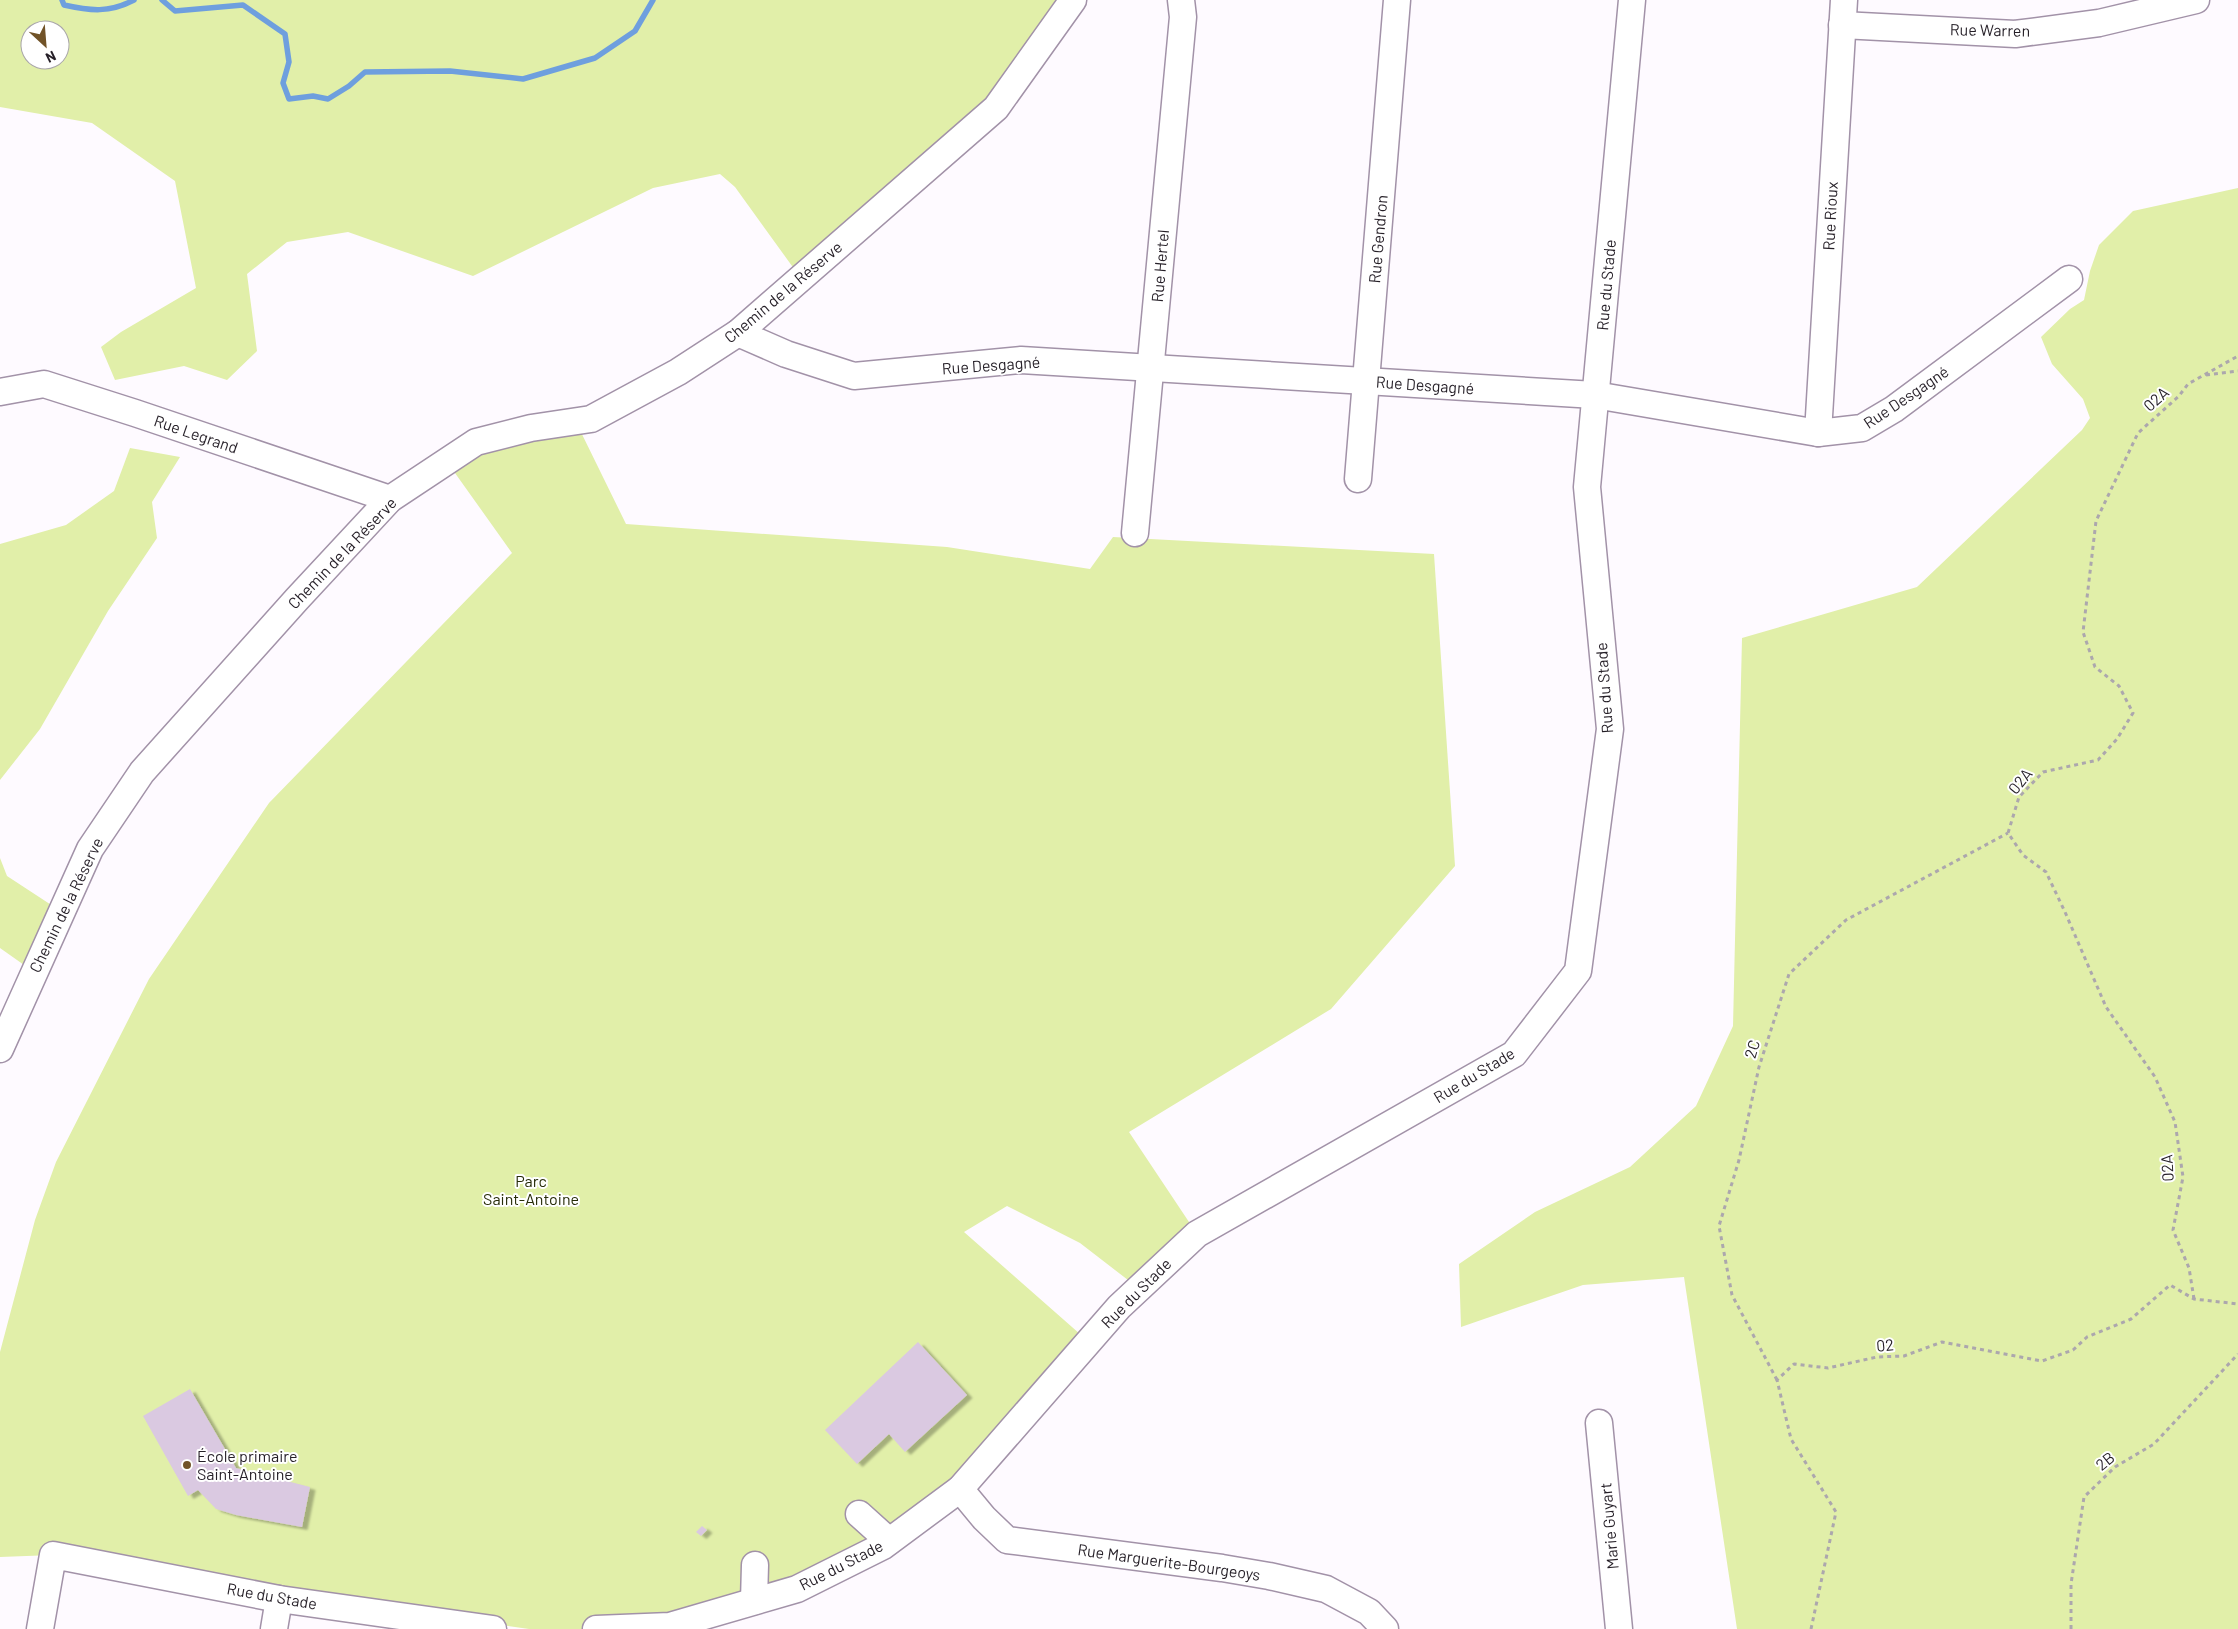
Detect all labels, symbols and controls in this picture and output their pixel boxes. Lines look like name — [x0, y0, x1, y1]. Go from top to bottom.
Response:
street label: Rue Warren — [1950, 19, 2030, 40]
north arrow — [20, 20, 70, 70]
text: N — [43, 47, 59, 67]
street label: Rue Rioux — [1818, 181, 1841, 251]
street label: Rue Gendron — [1364, 194, 1391, 284]
street label: Rue Hertel — [1147, 229, 1172, 303]
street label: Chemin de la Réserve — [720, 237, 845, 346]
street label: Rue du Stade — [1592, 239, 1619, 331]
street label: Rue Desgagné — [941, 352, 1041, 377]
street label: Rue Desgagné — [1860, 361, 1952, 432]
street label: Rue Desgagné — [1375, 372, 1475, 397]
street label: 02A — [2139, 382, 2172, 415]
street label: Rue Legrand — [152, 410, 241, 457]
street label: Chemin de la Réserve — [283, 493, 400, 612]
street label: Rue du Stade — [1591, 642, 1616, 734]
street label: 02A — [2004, 764, 2036, 797]
street label: Chemin de la Réserve — [25, 834, 107, 975]
street label: 2C — [1740, 1037, 1763, 1060]
street label: Rue du Stade — [1430, 1043, 1518, 1106]
street label: 02A — [2156, 1154, 2177, 1182]
park label: Parc Saint-Antoine — [483, 1171, 579, 1208]
street label: Rue du Stade — [1097, 1254, 1175, 1332]
street label: 02 — [1875, 1334, 1895, 1355]
place label: École primaire Saint-Antoine — [197, 1446, 298, 1483]
street label: 2B — [2091, 1447, 2118, 1474]
marker: École primaire Saint-Antoine — [181, 1459, 193, 1471]
street label: Marie Guyart — [1595, 1482, 1622, 1570]
street label: Rue du Stade — [796, 1535, 886, 1594]
street label: Rue Marguerite-Bourgeoys — [1076, 1539, 1262, 1584]
street label: Rue du Stade — [226, 1578, 319, 1613]

